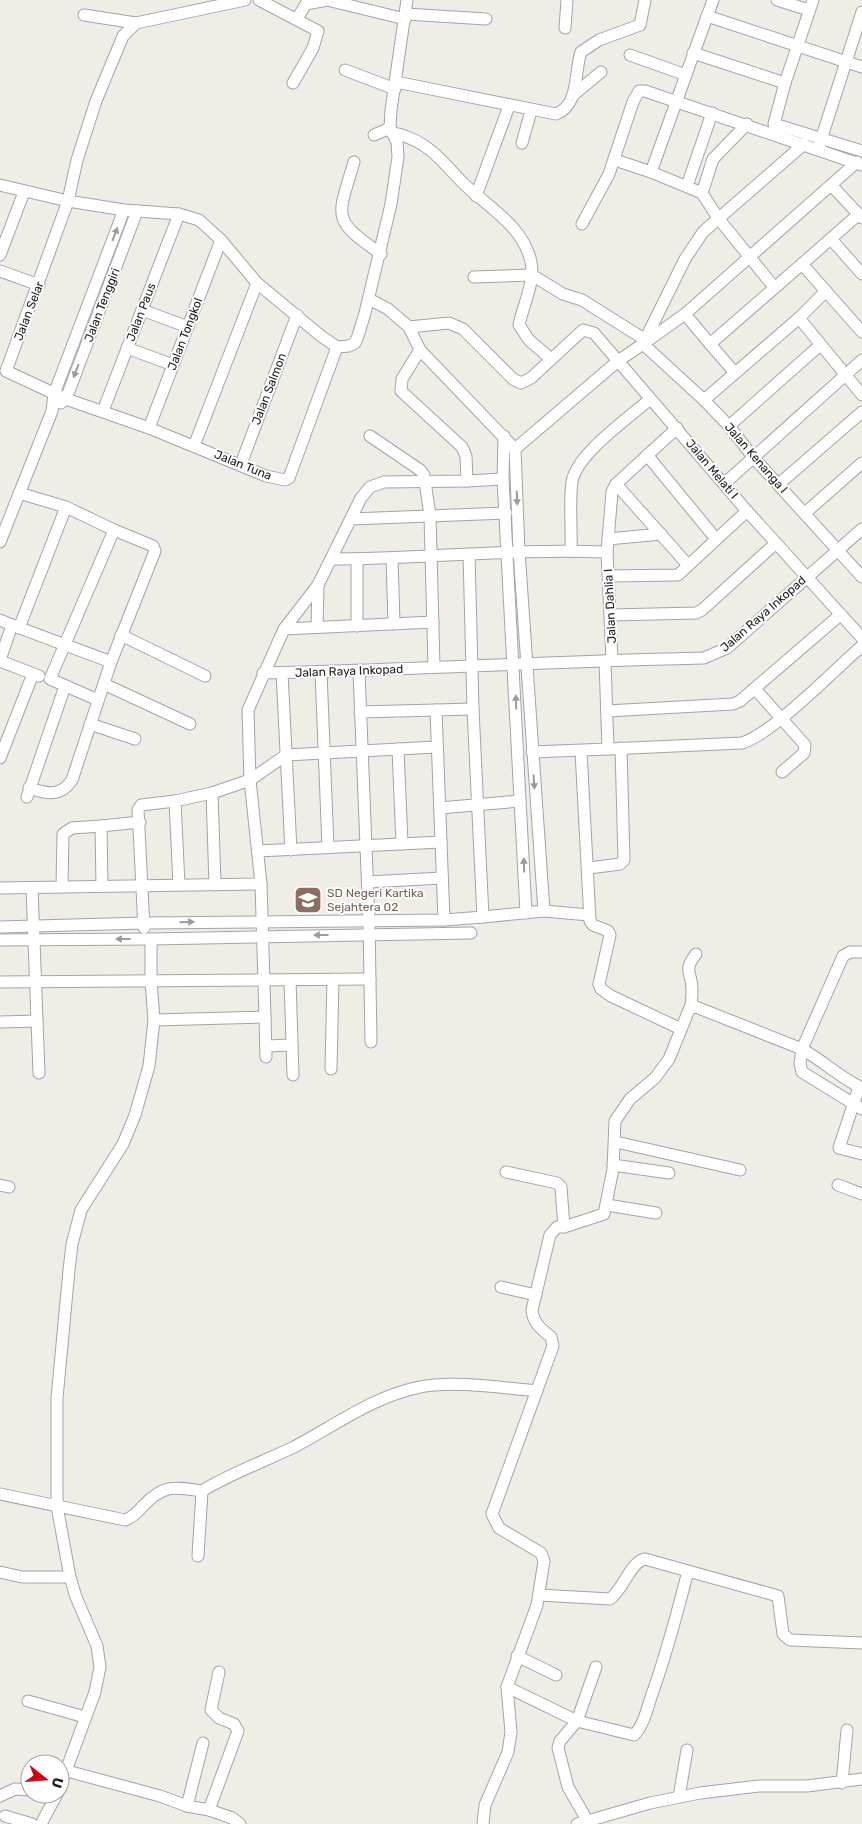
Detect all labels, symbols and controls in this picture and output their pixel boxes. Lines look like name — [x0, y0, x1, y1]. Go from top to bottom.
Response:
one-way arrow — [112, 226, 119, 241]
street label: Jalan Tenggiri — [81, 266, 123, 344]
street label: Jalan Selar — [11, 279, 47, 343]
street label: Jalan Paus — [123, 281, 159, 343]
street label: Jalan Tongkol — [165, 296, 205, 372]
street label: Jalan Salmon — [249, 351, 289, 427]
one-way arrow — [72, 364, 80, 379]
street label: Jalan Kenanga I — [722, 420, 790, 496]
street label: Jalan Melati I — [683, 436, 741, 502]
street label: Jalan Tuna — [212, 447, 274, 483]
one-way arrow — [514, 490, 522, 506]
street label: Jalan Dahlia I — [601, 568, 619, 644]
street label: Jalan Raya Inkopad — [717, 573, 809, 655]
street label: Jalan Raya Inkopad — [295, 662, 403, 680]
one-way arrow — [511, 694, 519, 710]
one-way arrow — [531, 775, 539, 791]
one-way arrow — [520, 856, 528, 872]
school or university icon: SD Negeri Kartika Sejahtera 02 — [293, 885, 323, 915]
place label: SD Negeri Kartika Sejahtera 02 — [327, 886, 424, 914]
one-way arrow — [179, 918, 195, 926]
one-way arrow — [312, 931, 328, 939]
one-way arrow — [115, 935, 131, 943]
north arrow — [20, 1754, 70, 1804]
text: U — [47, 1775, 67, 1790]

